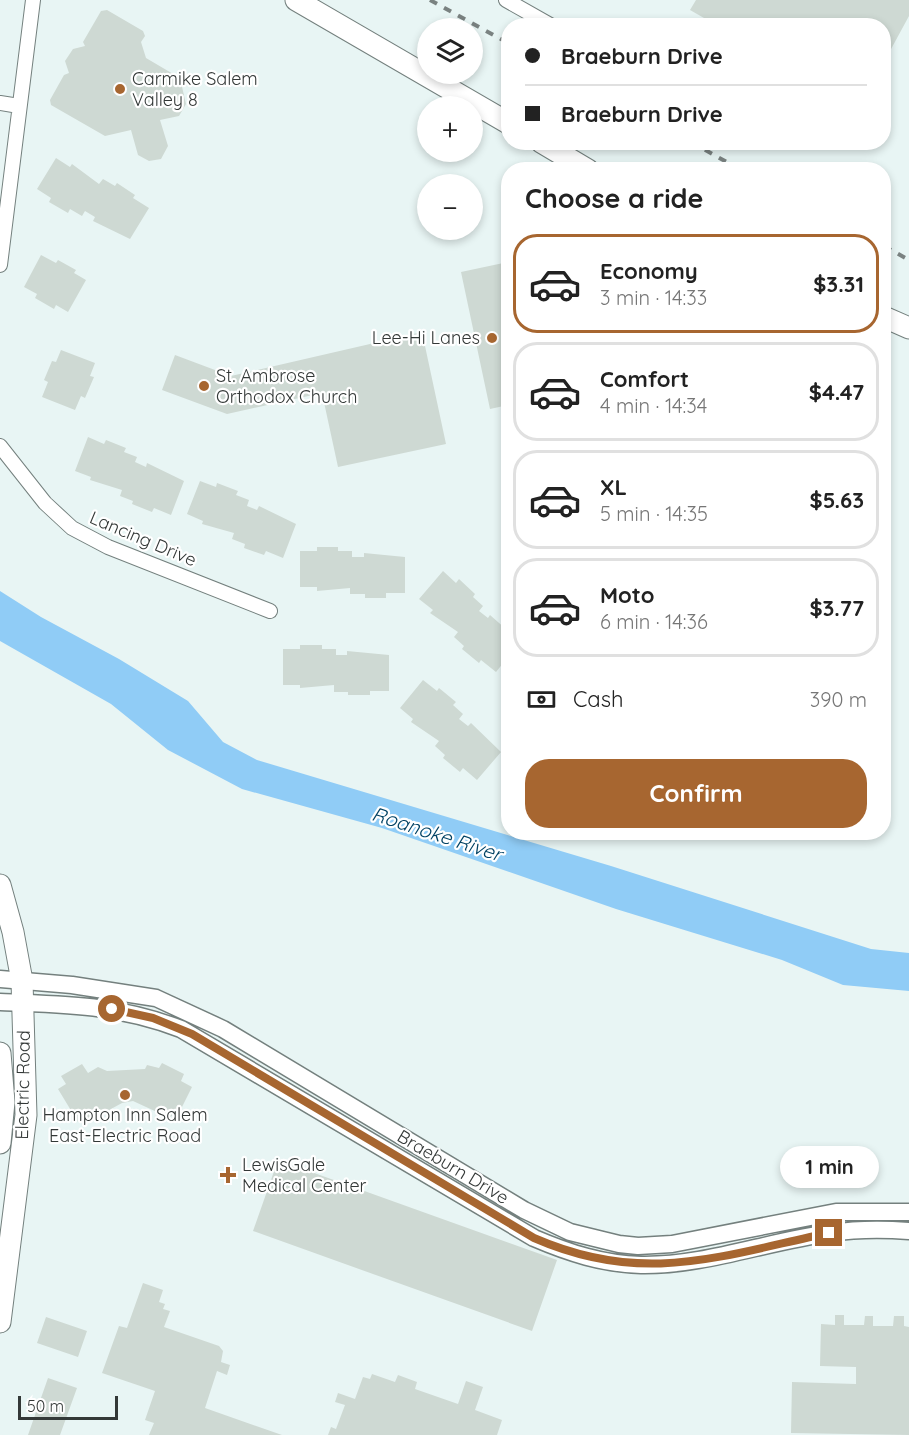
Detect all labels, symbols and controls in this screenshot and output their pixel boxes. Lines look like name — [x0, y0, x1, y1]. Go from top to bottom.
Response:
map controls — [417, 18, 483, 240]
button: layers — [417, 18, 483, 84]
text: Braeburn Drive — [561, 42, 723, 70]
place label: Carmike Salem Valley 8 — [132, 67, 258, 111]
marker: Carmike Salem Valley 8 — [113, 82, 127, 96]
button: + — [417, 96, 483, 162]
text: Braeburn Drive — [561, 100, 723, 128]
button: − — [417, 174, 483, 240]
text: Choose a ride — [525, 181, 703, 215]
icon: car — [528, 257, 582, 311]
text: Economy — [600, 257, 698, 285]
text: $3.31 — [813, 270, 864, 298]
text: 3 min · 14:33 — [600, 285, 707, 310]
place label: Lee-Hi Lanes — [372, 326, 480, 349]
marker: Lee-Hi Lanes — [485, 331, 499, 345]
place label: St. Ambrose Orthodox Church — [216, 364, 357, 408]
icon: car — [528, 365, 582, 419]
text: Comfort — [600, 365, 689, 393]
text: $4.47 — [809, 378, 864, 406]
marker: St. Ambrose Orthodox Church — [197, 379, 211, 393]
text: 4 min · 14:34 — [600, 393, 707, 418]
icon: car — [528, 473, 582, 527]
text: XL — [600, 473, 627, 501]
text: $5.63 — [810, 486, 864, 514]
text: 5 min · 14:35 — [600, 501, 708, 526]
street label: Lancing Drive — [86, 506, 200, 571]
icon: car — [528, 581, 582, 635]
text: Moto — [600, 581, 654, 609]
text: $3.77 — [809, 594, 864, 622]
text: 6 min · 14:36 — [600, 609, 708, 634]
icon: cash — [525, 683, 558, 716]
text: Cash — [573, 685, 624, 713]
text: 390 m — [810, 687, 867, 712]
button: Confirm — [525, 759, 867, 828]
water label: Roanoke River — [369, 801, 508, 867]
route start — [98, 995, 125, 1022]
street label: Electric Road — [10, 1030, 35, 1140]
marker: Hampton Inn Salem East-Electric Road — [118, 1088, 132, 1102]
place label: Hampton Inn Salem East-Electric Road — [42, 1103, 208, 1147]
street label: Braeburn Drive — [393, 1124, 513, 1209]
callout: 1 min — [780, 1146, 878, 1188]
place label: LewisGale Medical Center — [242, 1153, 367, 1197]
text: 1 min — [805, 1154, 854, 1179]
marker: LewisGale Medical Center — [219, 1166, 237, 1184]
route end — [815, 1219, 842, 1246]
scale bar — [18, 1393, 118, 1420]
text: 50 m — [27, 1396, 64, 1416]

